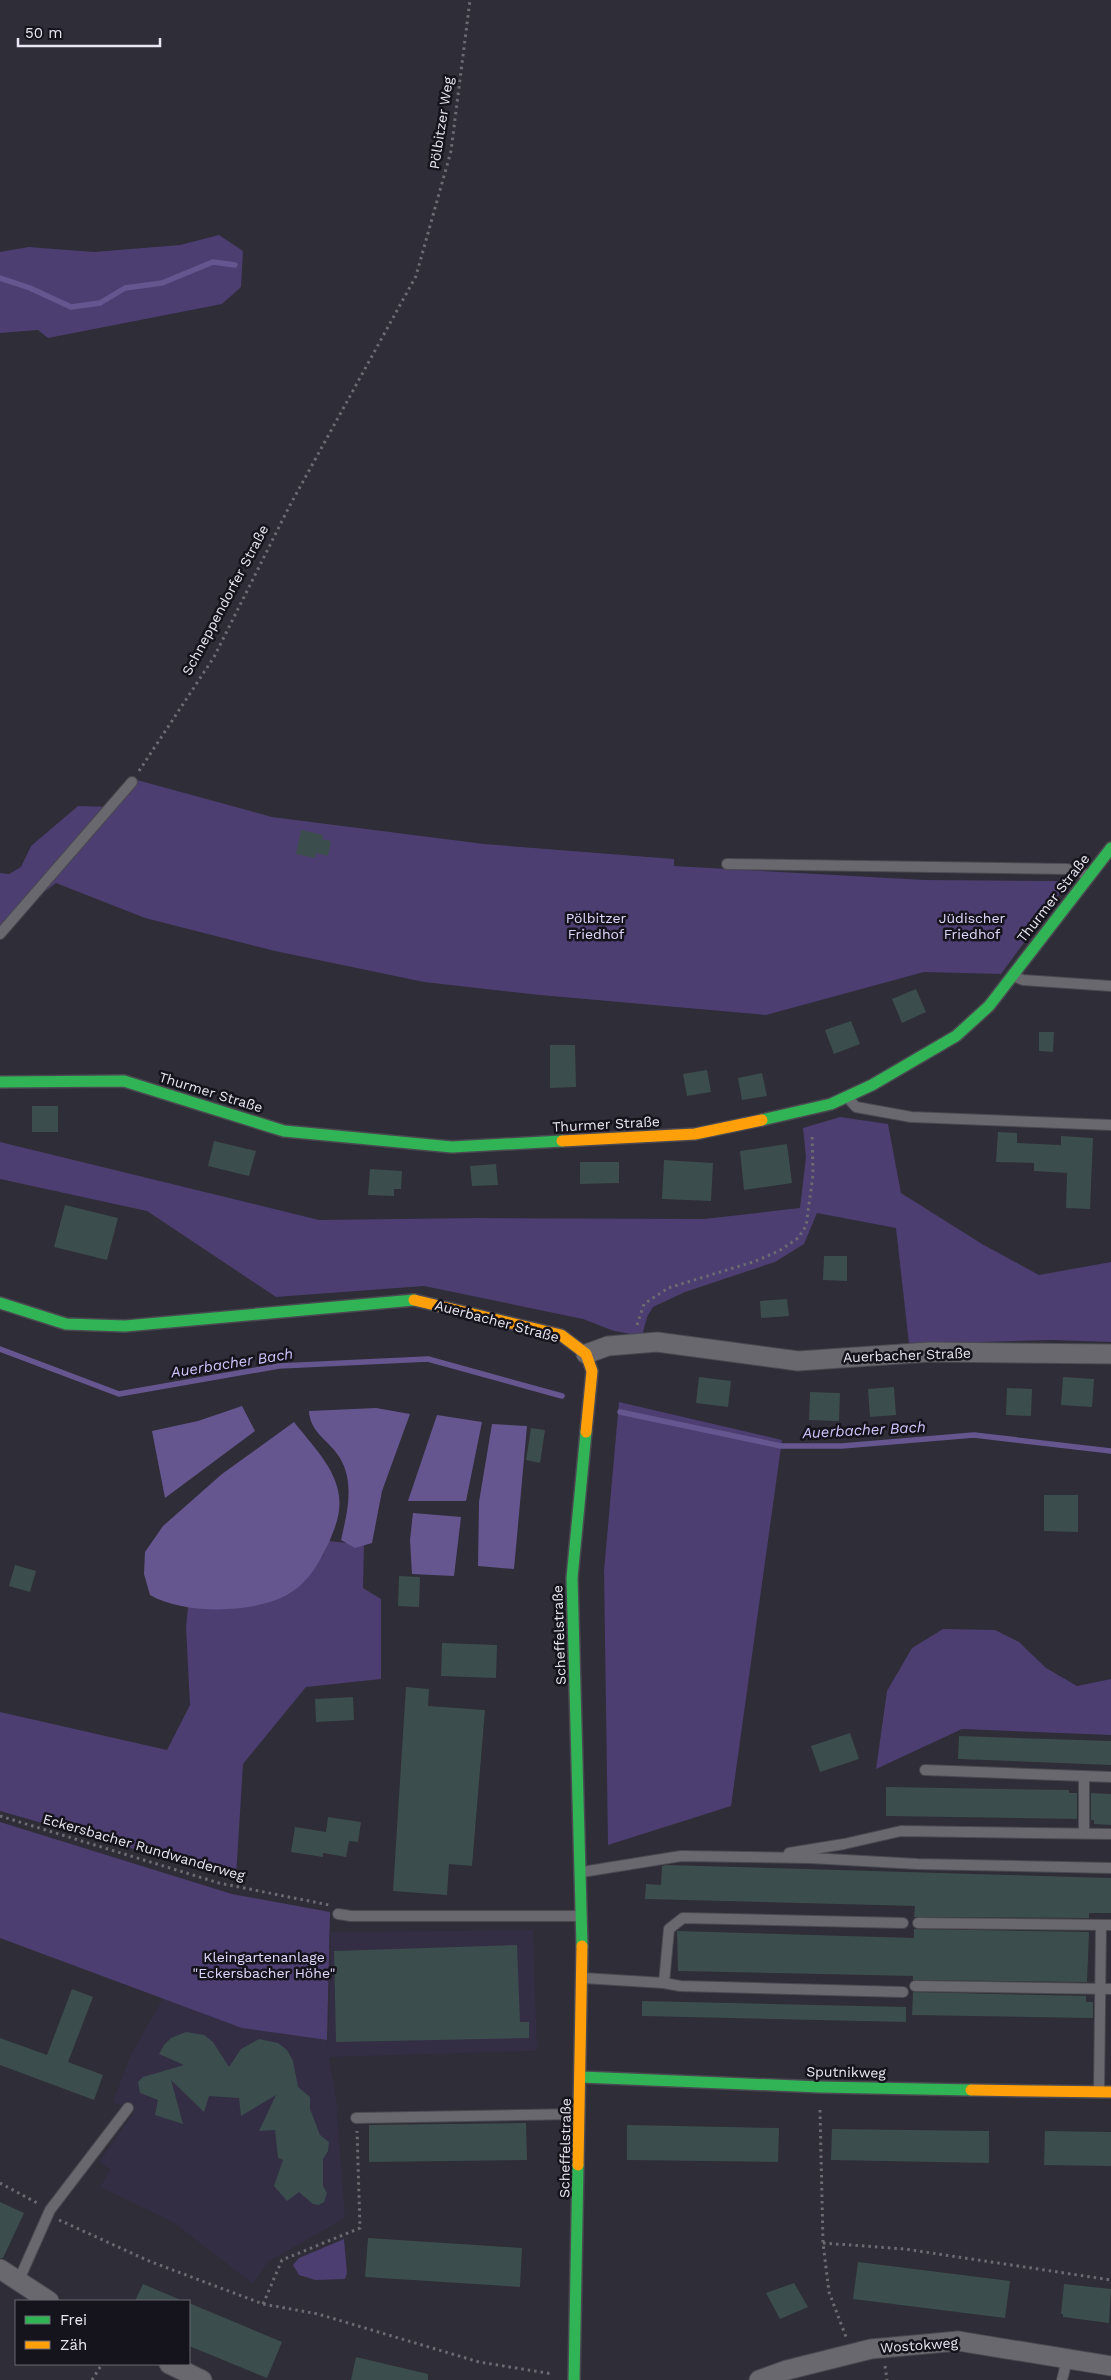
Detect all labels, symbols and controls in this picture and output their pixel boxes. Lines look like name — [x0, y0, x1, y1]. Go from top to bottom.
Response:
scale bar — [18, 15, 160, 47]
text: 50 m — [25, 24, 62, 42]
street label: Pölbitzer Weg — [426, 75, 456, 170]
street label: Schneppendorfer Straße — [179, 522, 271, 678]
street label: Thurmer Straße — [1014, 851, 1092, 945]
park label: Pölbitzer Friedhof — [566, 910, 627, 942]
park label: Jüdischer Friedhof — [939, 910, 1006, 942]
street label: Thurmer Straße — [157, 1069, 265, 1115]
street label: Thurmer Straße — [552, 1113, 660, 1135]
street label: Auerbacher Straße — [433, 1297, 561, 1345]
water label: Auerbacher Bach — [169, 1344, 294, 1382]
street label: Auerbacher Straße — [843, 1345, 971, 1365]
water label: Auerbacher Bach — [801, 1418, 926, 1442]
street label: Scheffelstraße — [549, 1585, 569, 1685]
street label: Eckersbacher Rundwanderweg — [41, 1810, 247, 1884]
park label: Kleingartenanlage "Eckersbacher Höhe" — [193, 1949, 335, 1981]
street label: Sputnikweg — [806, 2063, 886, 2081]
street label: Scheffelstraße — [556, 2098, 574, 2198]
legend — [15, 2300, 190, 2365]
text: Frei — [60, 2311, 87, 2329]
street label: Wostokweg — [880, 2334, 959, 2356]
text: Zäh — [60, 2336, 87, 2354]

